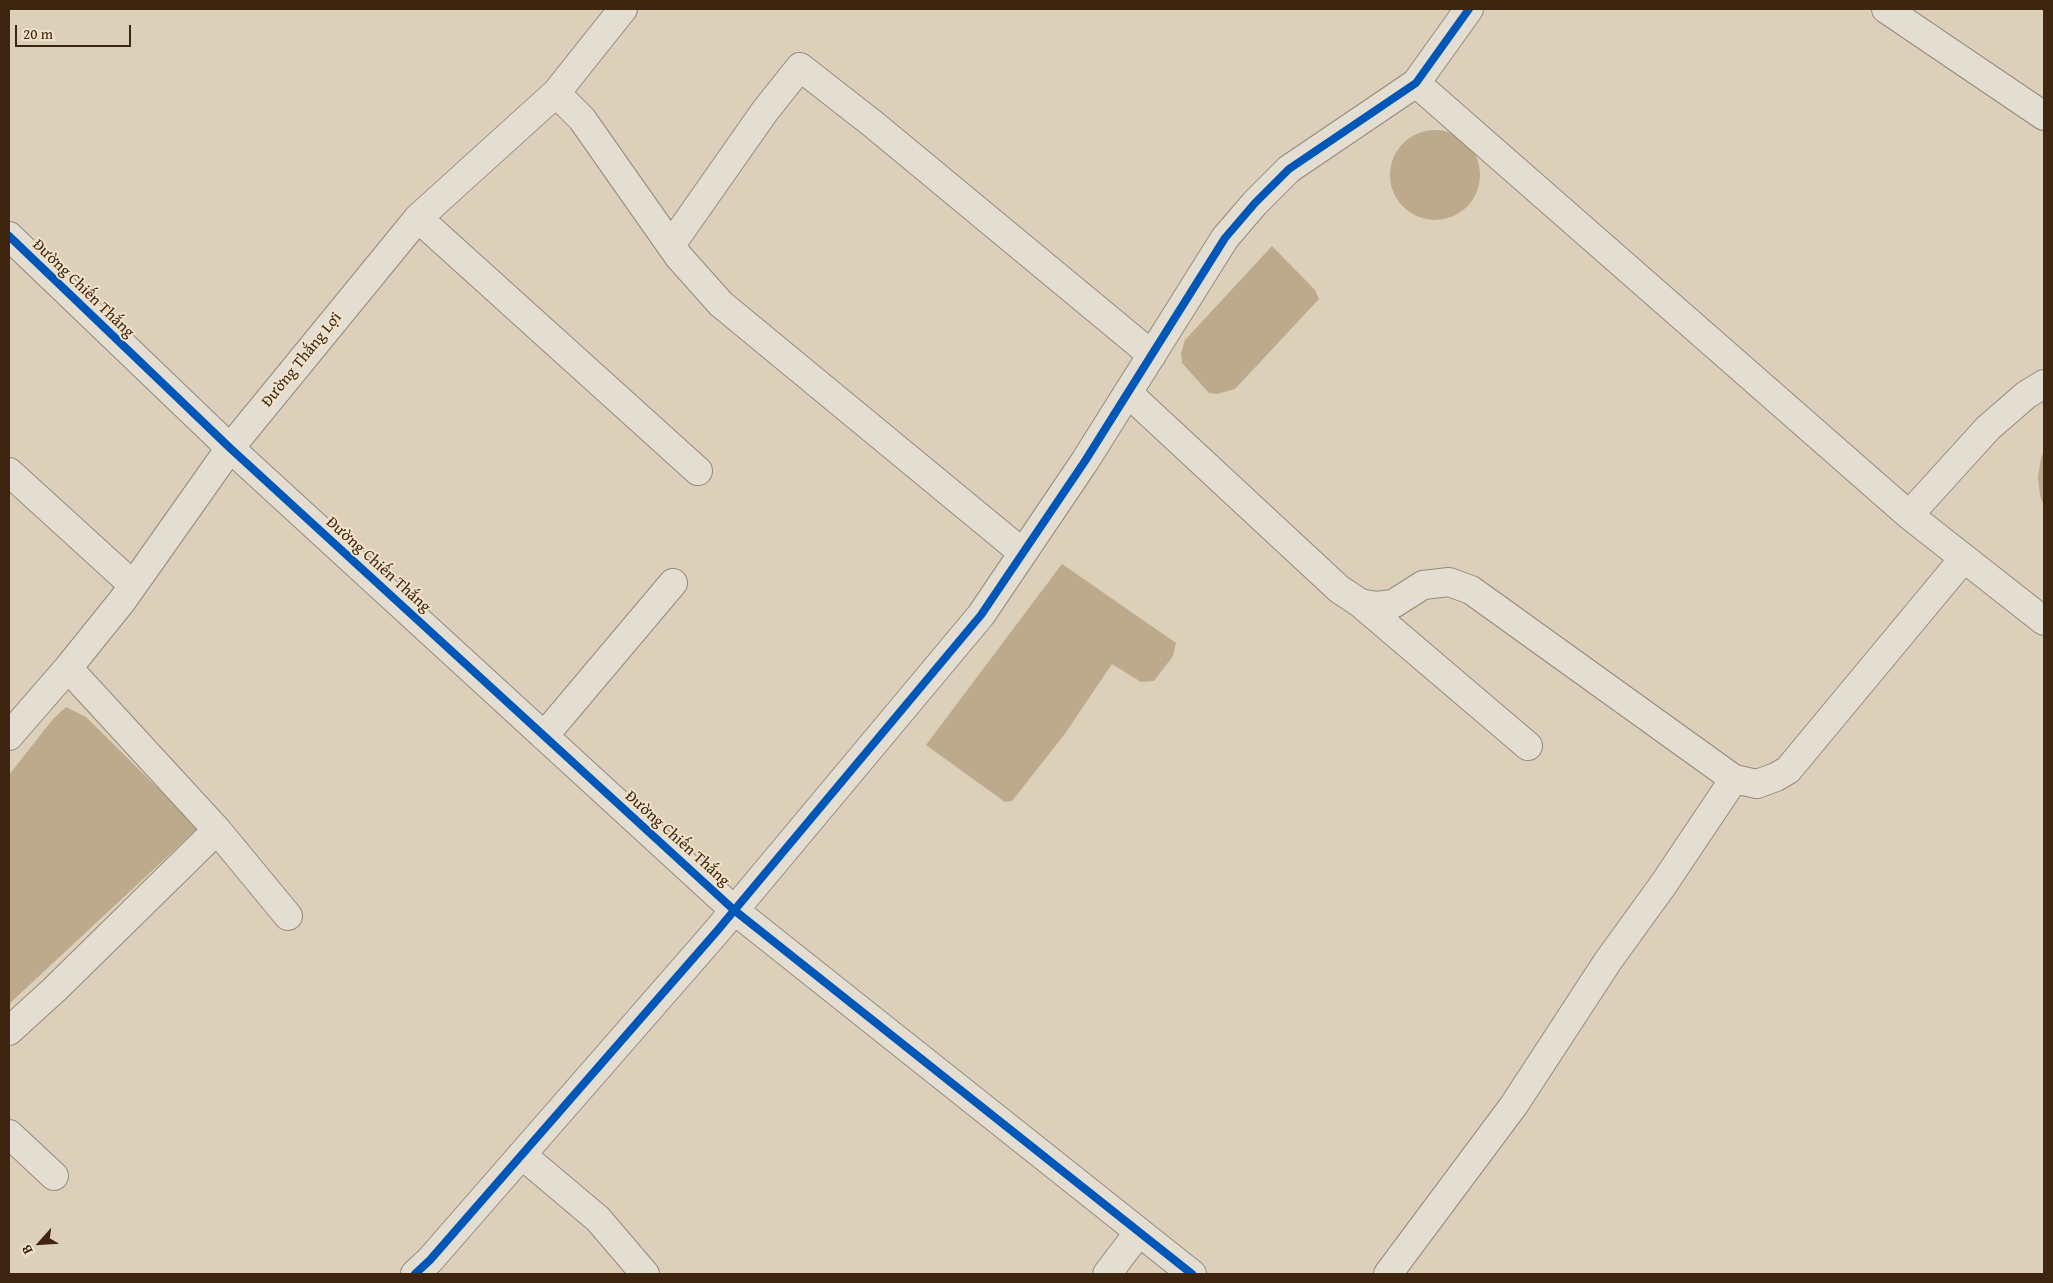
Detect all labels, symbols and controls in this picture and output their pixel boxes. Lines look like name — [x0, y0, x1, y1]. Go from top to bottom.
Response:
scale bar — [18, 15, 134, 47]
text: 20 m — [23, 23, 53, 44]
street label: Đường Chiến Thắng — [28, 236, 138, 342]
street label: Đường Thắng Lợi — [258, 309, 346, 411]
street label: Đường Chiến Thắng — [322, 513, 434, 617]
street label: Đường Chiến Thắng — [621, 787, 733, 891]
north arrow — [15, 1218, 65, 1268]
text: B — [16, 1241, 37, 1258]

